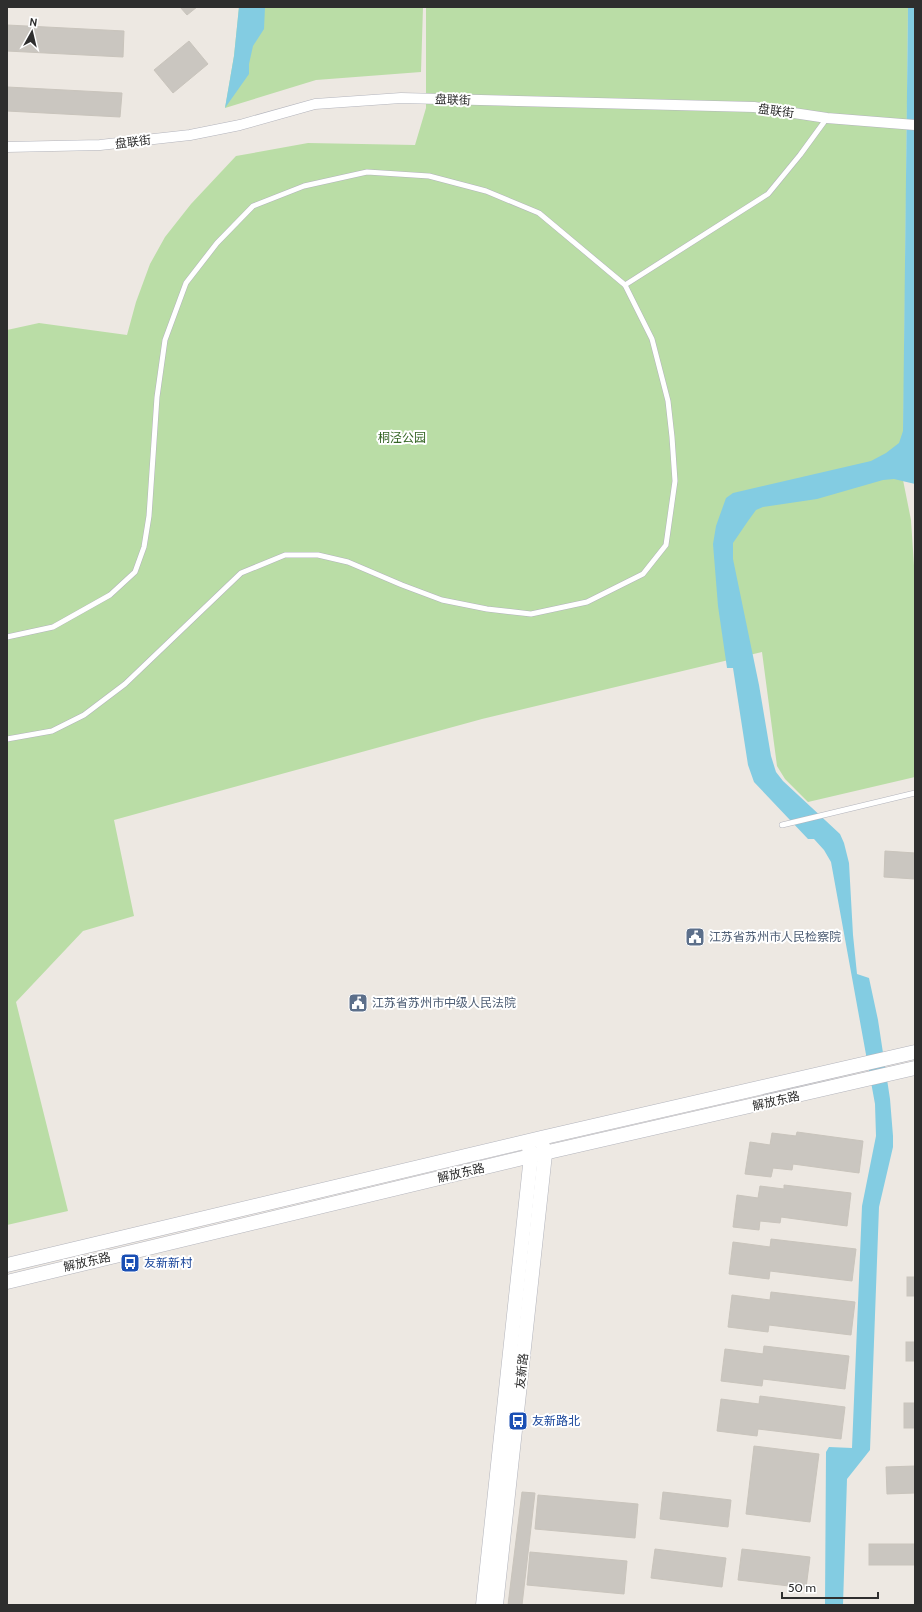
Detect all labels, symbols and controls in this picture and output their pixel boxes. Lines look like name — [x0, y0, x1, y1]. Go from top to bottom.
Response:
north arrow — [12, 12, 52, 52]
text: N — [29, 15, 38, 30]
street label: 盘联街 — [435, 91, 471, 108]
street label: 盘联街 — [757, 101, 795, 120]
street label: 盘联街 — [114, 132, 152, 151]
park label: 桐泾公园 — [378, 430, 426, 445]
public building icon: 江苏省苏州市人民检察院 — [684, 926, 706, 948]
place label: 江苏省苏州市人民检察院 — [709, 929, 841, 944]
public building icon: 江苏省苏州市中级人民法院 — [347, 992, 369, 1014]
place label: 江苏省苏州市中级人民法院 — [372, 995, 516, 1010]
street label: 解放东路 — [751, 1088, 801, 1113]
street label: 解放东路 — [436, 1160, 486, 1185]
street label: 解放东路 — [62, 1249, 112, 1274]
bus stop icon: 友新新村 — [119, 1252, 141, 1274]
place label: 友新新村 — [144, 1255, 193, 1270]
street label: 友新路 — [512, 1352, 531, 1390]
bus stop icon: 友新路北 — [507, 1410, 529, 1432]
place label: 友新路北 — [532, 1413, 580, 1428]
scale bar — [782, 1574, 878, 1600]
text: 50 m — [788, 1580, 816, 1595]

